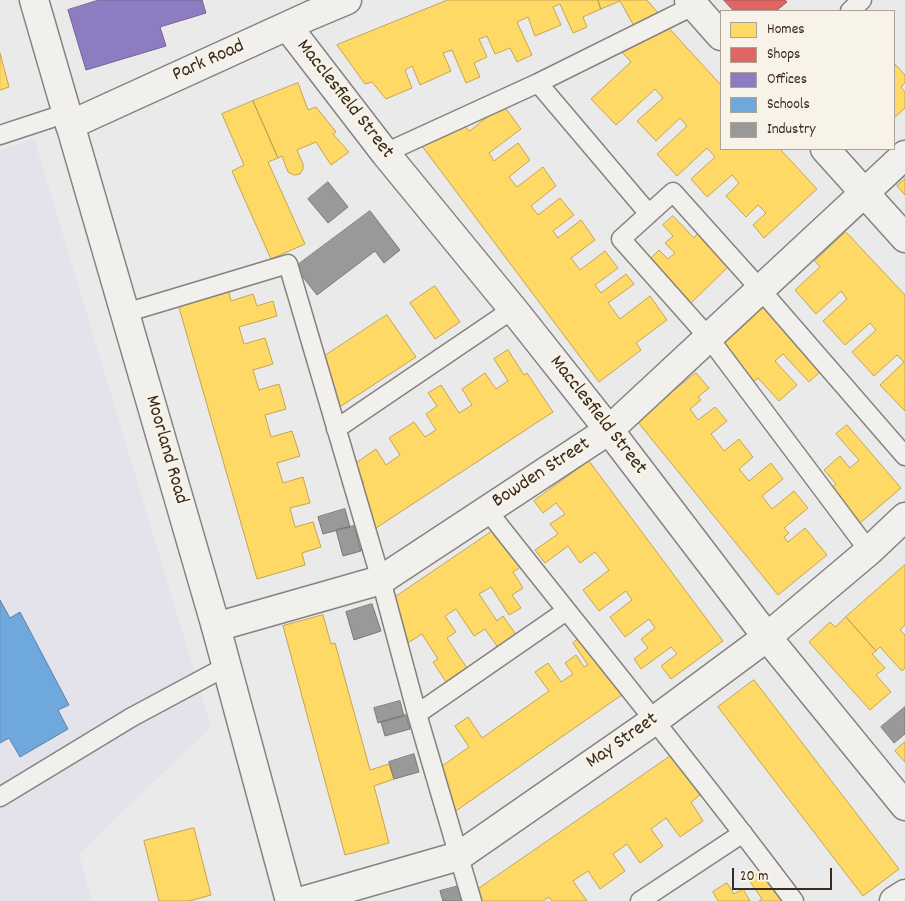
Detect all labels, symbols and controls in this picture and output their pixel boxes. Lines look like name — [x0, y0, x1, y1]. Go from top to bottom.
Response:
legend — [720, 10, 895, 150]
text: Homes — [767, 19, 805, 41]
street label: Park Road — [169, 36, 249, 88]
street label: Macclesfield Street — [290, 36, 398, 164]
text: Shops — [767, 44, 800, 66]
text: Offices — [767, 69, 807, 91]
text: Schools — [767, 94, 810, 116]
text: Industry — [767, 119, 816, 141]
street label: Macclesfield Street — [543, 352, 651, 480]
street label: Moorland Road — [138, 393, 192, 507]
street label: Bowden Street — [489, 433, 595, 515]
street label: May Street — [582, 709, 664, 775]
scale bar — [735, 858, 835, 890]
text: 20 m — [740, 866, 768, 888]

